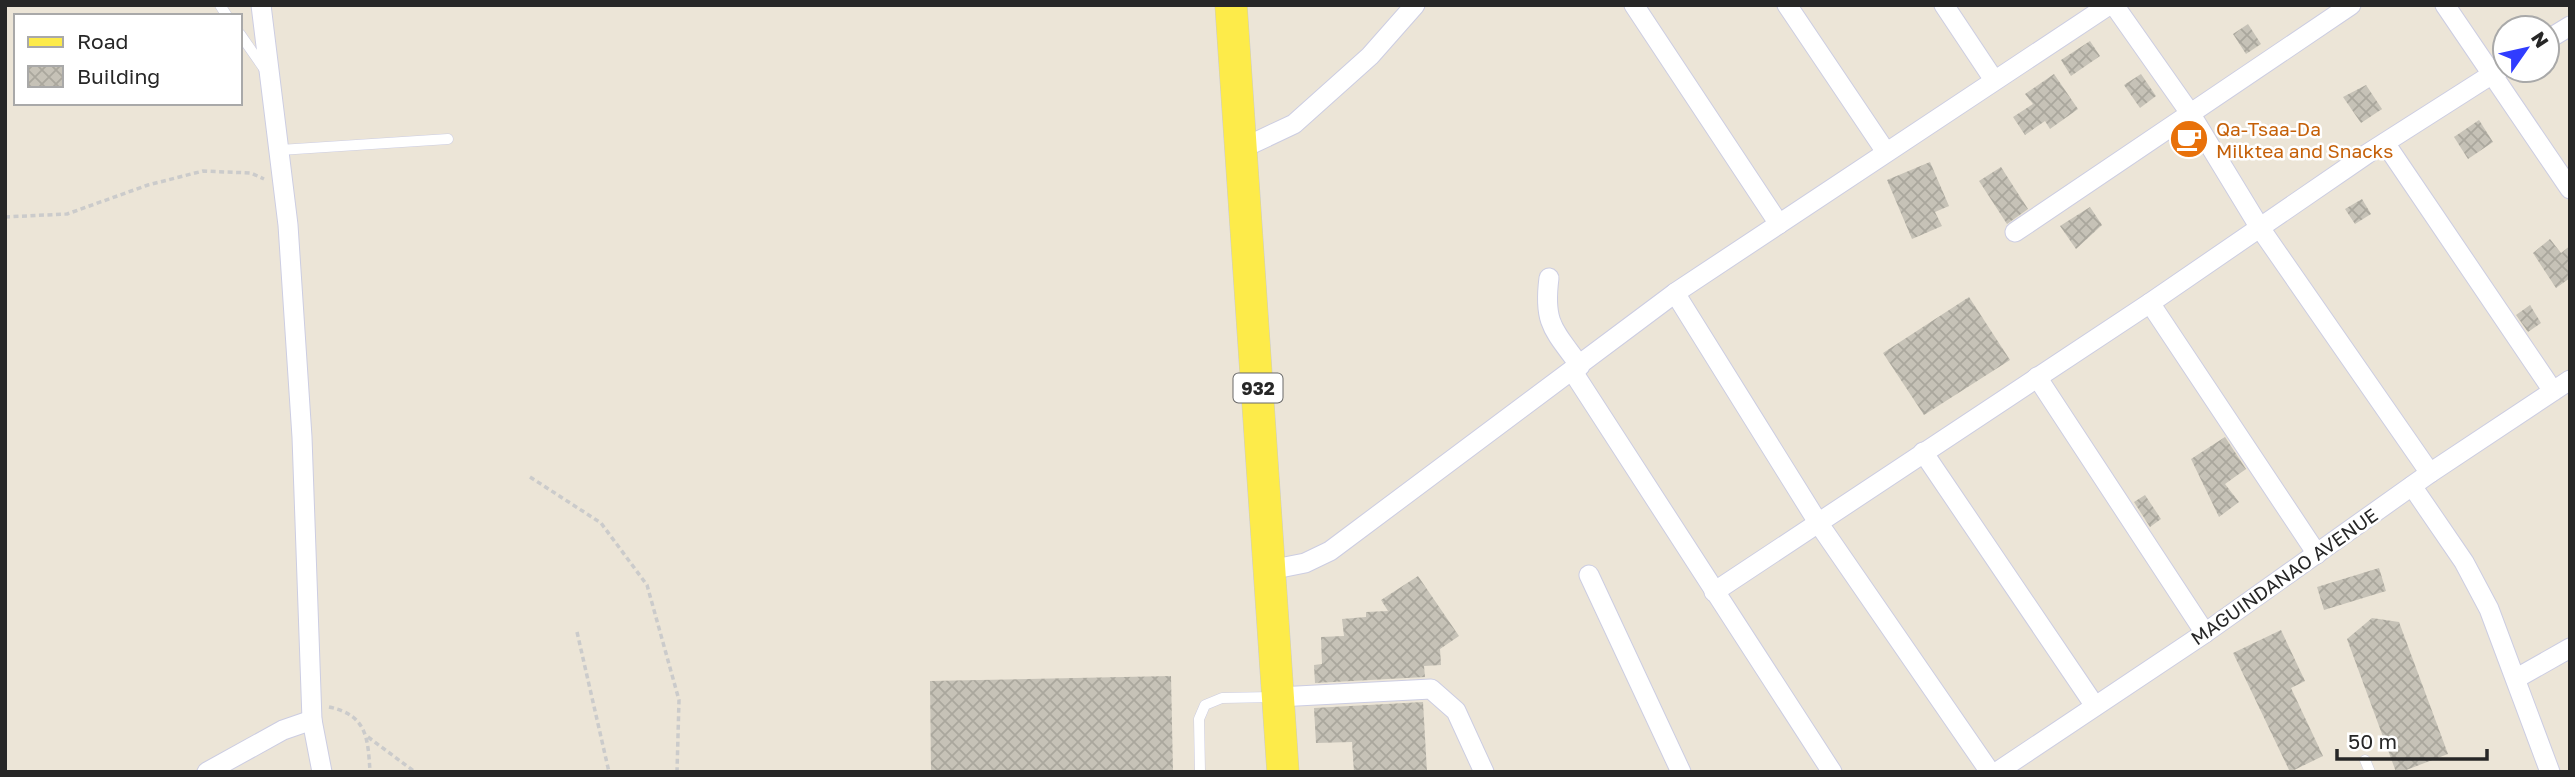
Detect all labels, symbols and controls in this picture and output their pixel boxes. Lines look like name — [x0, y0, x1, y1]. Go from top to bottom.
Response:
legend — [14, 14, 242, 105]
north arrow — [2491, 14, 2561, 84]
text: N — [2527, 27, 2554, 52]
text: Road — [77, 28, 128, 54]
text: Building — [77, 63, 160, 89]
place label: Qa-Tsaa-Da Milktea and Snacks — [2216, 117, 2393, 162]
cafe icon: Qa-Tsaa-Da Milktea and Snacks — [2168, 118, 2210, 160]
road number: 932 — [1234, 374, 1282, 402]
street label: MAGUINDANAO AVENUE — [2186, 503, 2382, 649]
scale bar — [2337, 718, 2488, 762]
text: 50 m — [2348, 728, 2397, 754]

